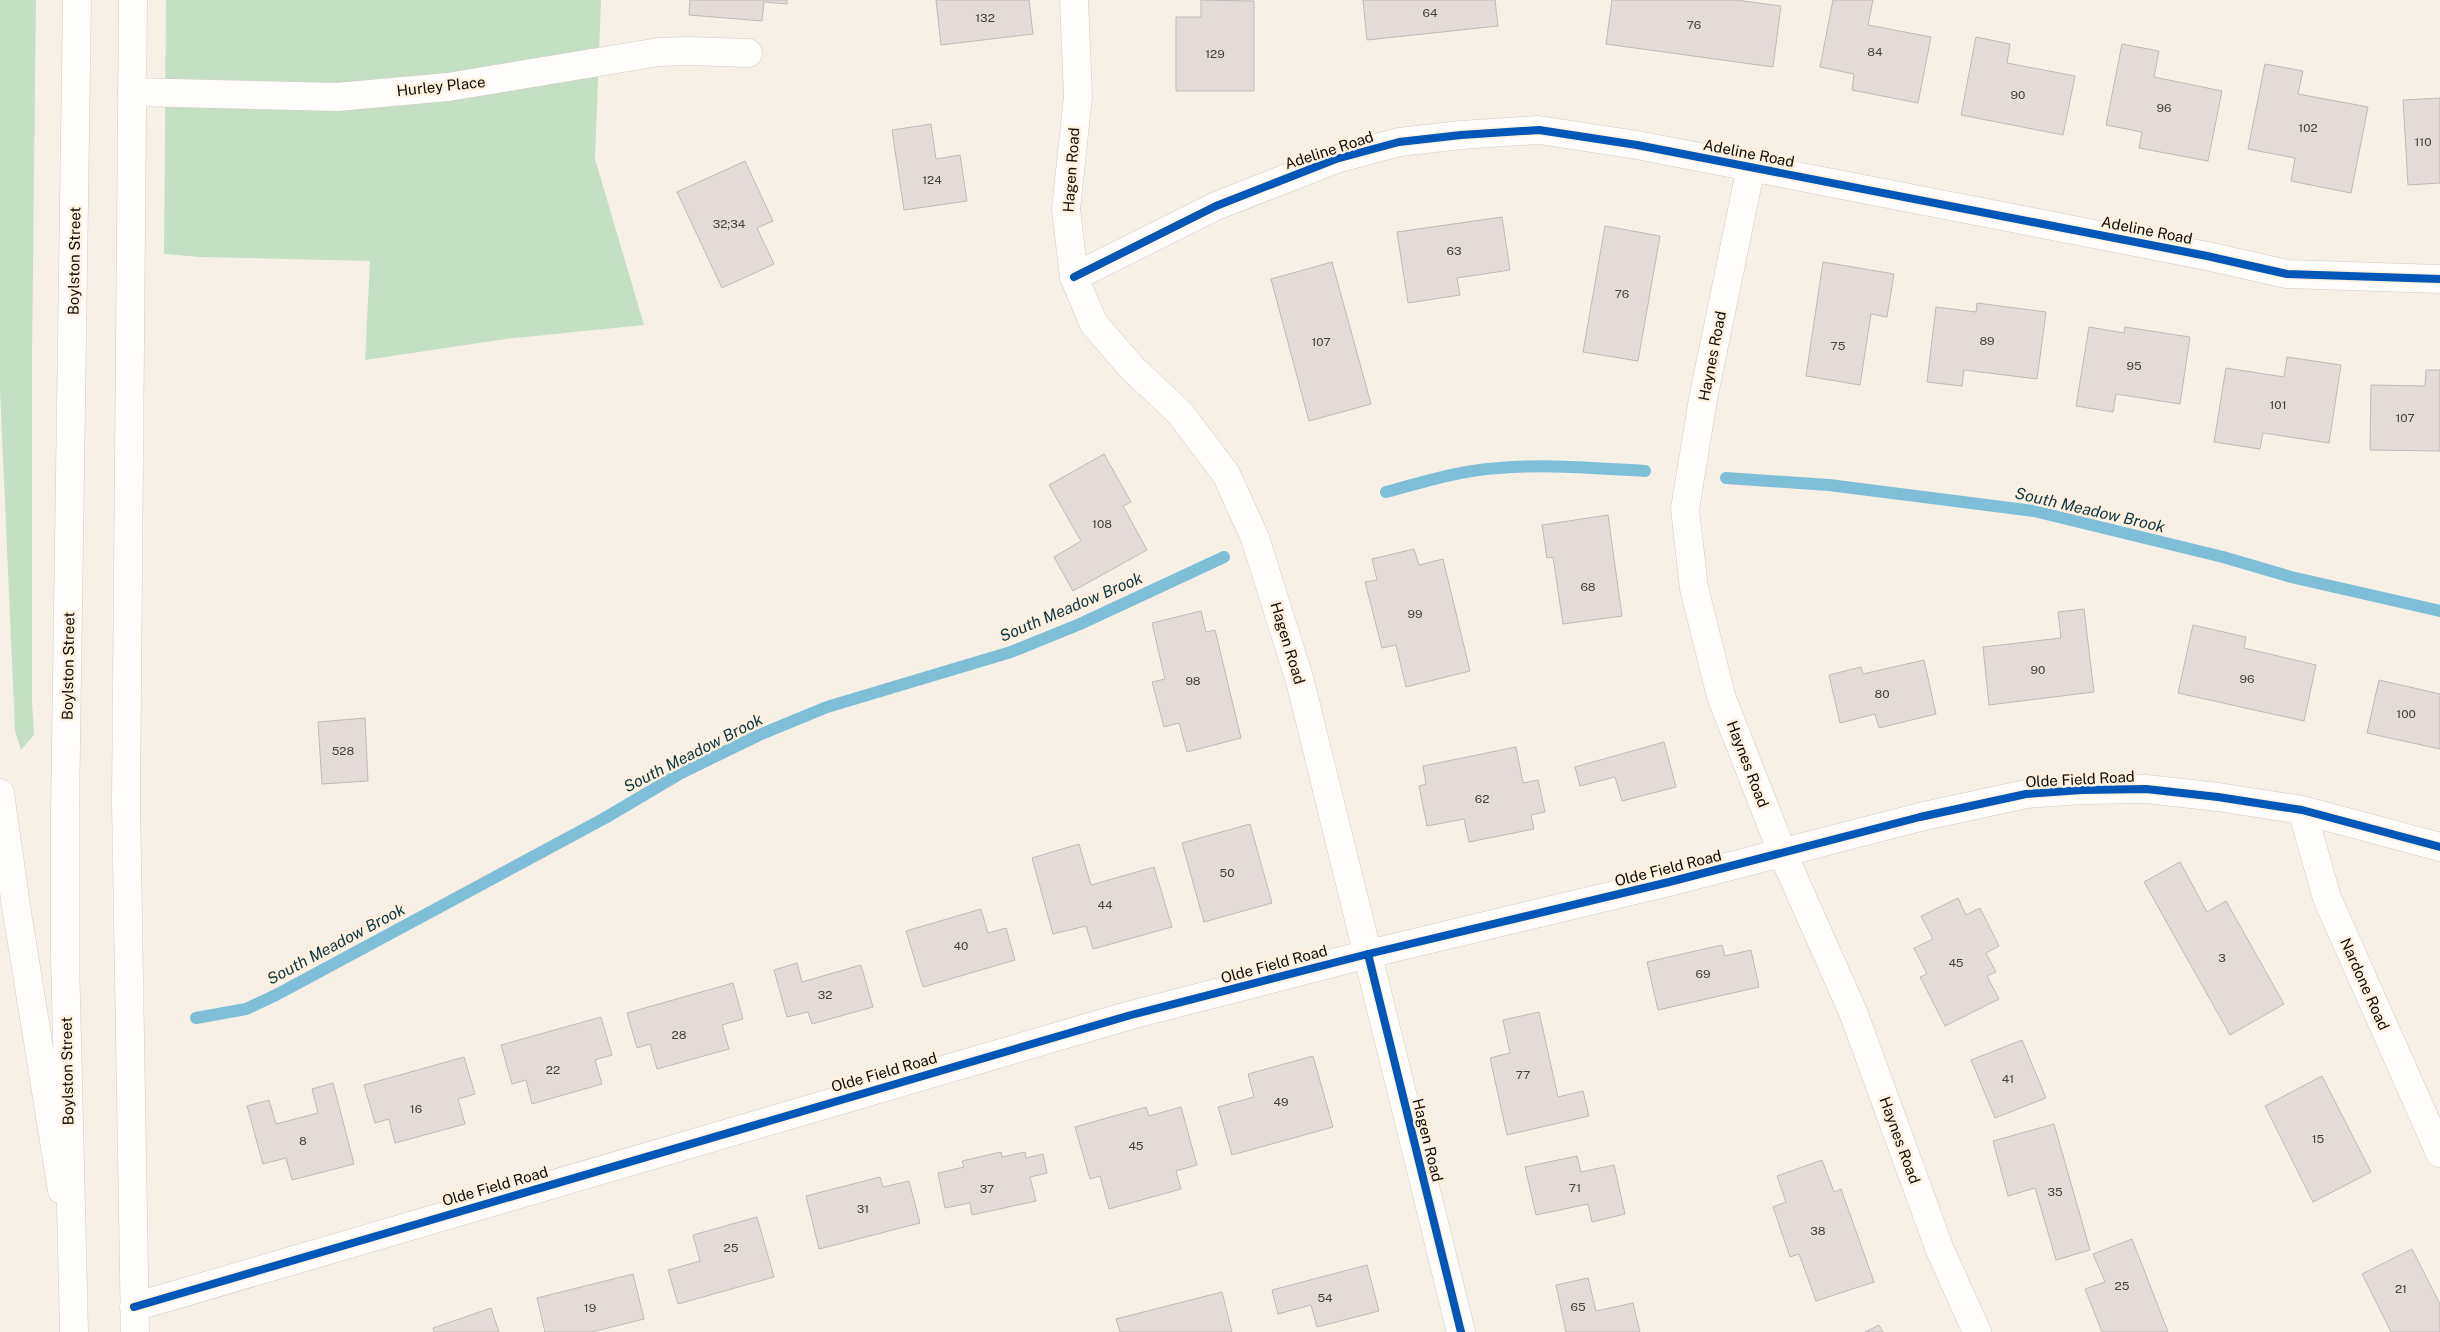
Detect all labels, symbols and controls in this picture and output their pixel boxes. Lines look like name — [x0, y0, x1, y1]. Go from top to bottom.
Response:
house number: 64 — [1423, 6, 1438, 20]
house number: 132 — [975, 11, 995, 25]
house number: 76 — [1687, 18, 1701, 32]
house number: 84 — [1867, 45, 1883, 59]
house number: 129 — [1205, 47, 1225, 61]
street label: Hurley Place — [396, 73, 486, 99]
house number: 90 — [2011, 88, 2025, 102]
house number: 96 — [2157, 101, 2171, 115]
house number: 102 — [2298, 121, 2318, 135]
street label: Hagen Road — [1060, 127, 1082, 213]
street label: Adeline Road — [1282, 128, 1376, 172]
house number: 110 — [2414, 135, 2432, 149]
street label: Adeline Road — [1702, 136, 1796, 170]
house number: 124 — [922, 173, 942, 187]
street label: Boylston Street — [65, 206, 83, 315]
street label: Adeline Road — [2100, 213, 2194, 247]
house number: 32;34 — [713, 217, 746, 231]
house number: 63 — [1447, 244, 1461, 258]
house number: 76 — [1615, 287, 1629, 301]
street label: Haynes Road — [1695, 310, 1729, 402]
house number: 89 — [1979, 334, 1995, 348]
house number: 107 — [1311, 335, 1331, 349]
house number: 75 — [1831, 339, 1846, 353]
house number: 95 — [2126, 359, 2142, 373]
house number: 101 — [2269, 398, 2287, 412]
house number: 107 — [2395, 411, 2415, 425]
water label: South Meadow Brook — [2013, 483, 2167, 537]
house number: 108 — [1092, 517, 1112, 531]
water label: South Meadow Brook — [997, 568, 1146, 646]
house number: 68 — [1580, 580, 1596, 594]
street label: Hagen Road — [1267, 600, 1309, 686]
house number: 99 — [1408, 607, 1422, 621]
street label: Boylston Street — [59, 611, 77, 720]
house number: 90 — [2031, 663, 2045, 677]
house number: 96 — [2240, 672, 2254, 686]
house number: 98 — [1185, 674, 1201, 688]
house number: 80 — [1874, 687, 1890, 701]
house number: 100 — [2396, 707, 2416, 721]
water label: South Meadow Brook — [620, 710, 766, 796]
street label: Haynes Road — [1724, 718, 1772, 810]
house number: 528 — [332, 744, 355, 758]
street label: Olde Field Road — [2025, 768, 2135, 790]
house number: 62 — [1475, 792, 1489, 806]
street label: Olde Field Road — [1613, 847, 1723, 889]
house number: 50 — [1219, 866, 1235, 880]
house number: 44 — [1097, 898, 1113, 912]
water label: South Meadow Brook — [264, 899, 409, 988]
street label: Nardone Road — [2337, 935, 2393, 1033]
house number: 40 — [954, 939, 968, 953]
street label: Olde Field Road — [1219, 942, 1329, 986]
house number: 3 — [2218, 951, 2226, 965]
house number: 45 — [1948, 956, 1964, 970]
house number: 69 — [1696, 967, 1710, 981]
house number: 32 — [818, 988, 832, 1002]
street label: Boylston Street — [58, 1016, 76, 1125]
house number: 28 — [672, 1028, 687, 1042]
street label: Olde Field Road — [829, 1049, 939, 1095]
house number: 22 — [546, 1063, 560, 1077]
house number: 77 — [1516, 1068, 1530, 1082]
house number: 41 — [2002, 1072, 2014, 1086]
street label: Haynes Road — [1876, 1094, 1924, 1186]
house number: 49 — [1273, 1095, 1289, 1109]
street label: Hagen Road — [1409, 1097, 1447, 1183]
house number: 16 — [410, 1102, 422, 1116]
house number: 15 — [2312, 1132, 2325, 1146]
house number: 8 — [299, 1134, 307, 1148]
house number: 45 — [1128, 1139, 1144, 1153]
street label: Olde Field Road — [440, 1163, 550, 1209]
house number: 71 — [1569, 1181, 1581, 1195]
house number: 37 — [980, 1182, 994, 1196]
house number: 35 — [2047, 1185, 2063, 1199]
house number: 31 — [857, 1202, 869, 1216]
house number: 38 — [1810, 1224, 1826, 1238]
house number: 25 — [724, 1241, 739, 1255]
house number: 25 — [2115, 1279, 2130, 1293]
house number: 21 — [2395, 1282, 2407, 1296]
house number: 54 — [1317, 1291, 1333, 1305]
house number: 65 — [1570, 1300, 1586, 1314]
house number: 19 — [584, 1301, 596, 1315]

